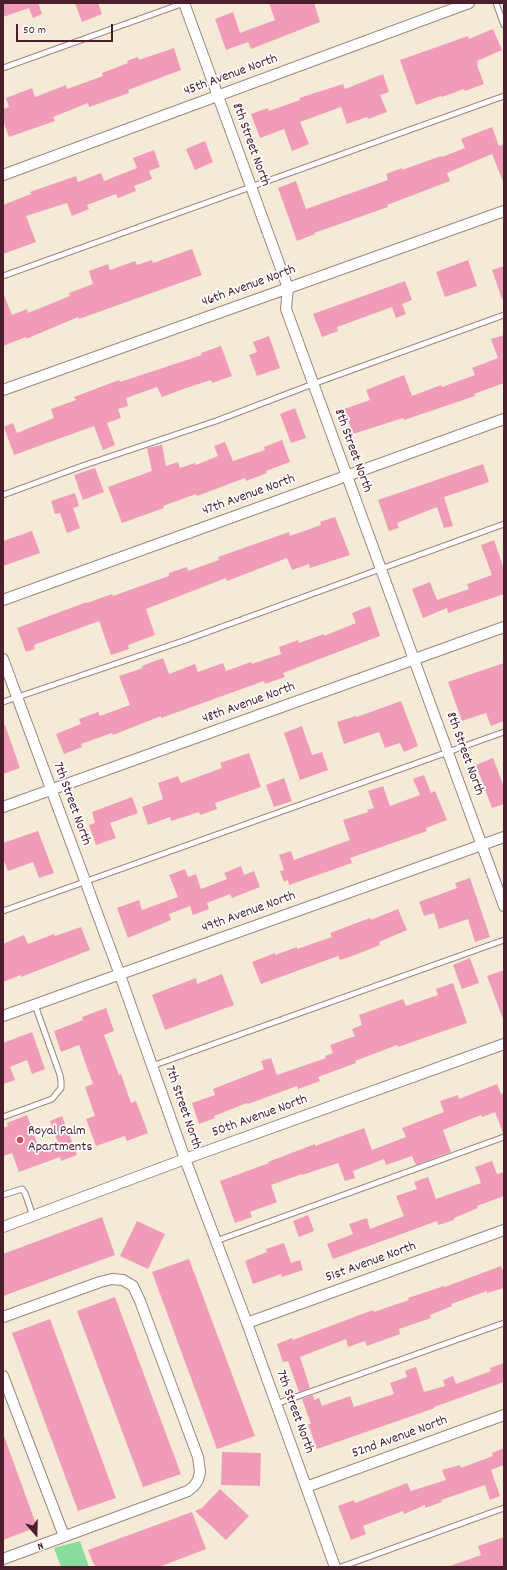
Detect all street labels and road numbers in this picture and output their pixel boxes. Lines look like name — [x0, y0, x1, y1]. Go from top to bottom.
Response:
street label: 45th Avenue North — [182, 51, 280, 101]
street label: 8th Street North — [227, 101, 273, 189]
street label: 46th Avenue North — [200, 262, 298, 312]
street label: 8th Street North — [329, 407, 375, 495]
street label: 47th Avenue North — [200, 471, 298, 521]
street label: 48th Avenue North — [200, 679, 298, 729]
street label: 8th Street North — [441, 710, 487, 798]
street label: 7th Street North — [48, 760, 94, 848]
street label: 49th Avenue North — [200, 888, 298, 938]
street label: 7th Street North — [160, 1064, 204, 1152]
street label: 50th Avenue North — [210, 1092, 310, 1142]
street label: 51st Avenue North — [323, 1239, 419, 1287]
street label: 7th Street North — [271, 1368, 317, 1456]
street label: 52nd Avenue North — [350, 1413, 450, 1463]

